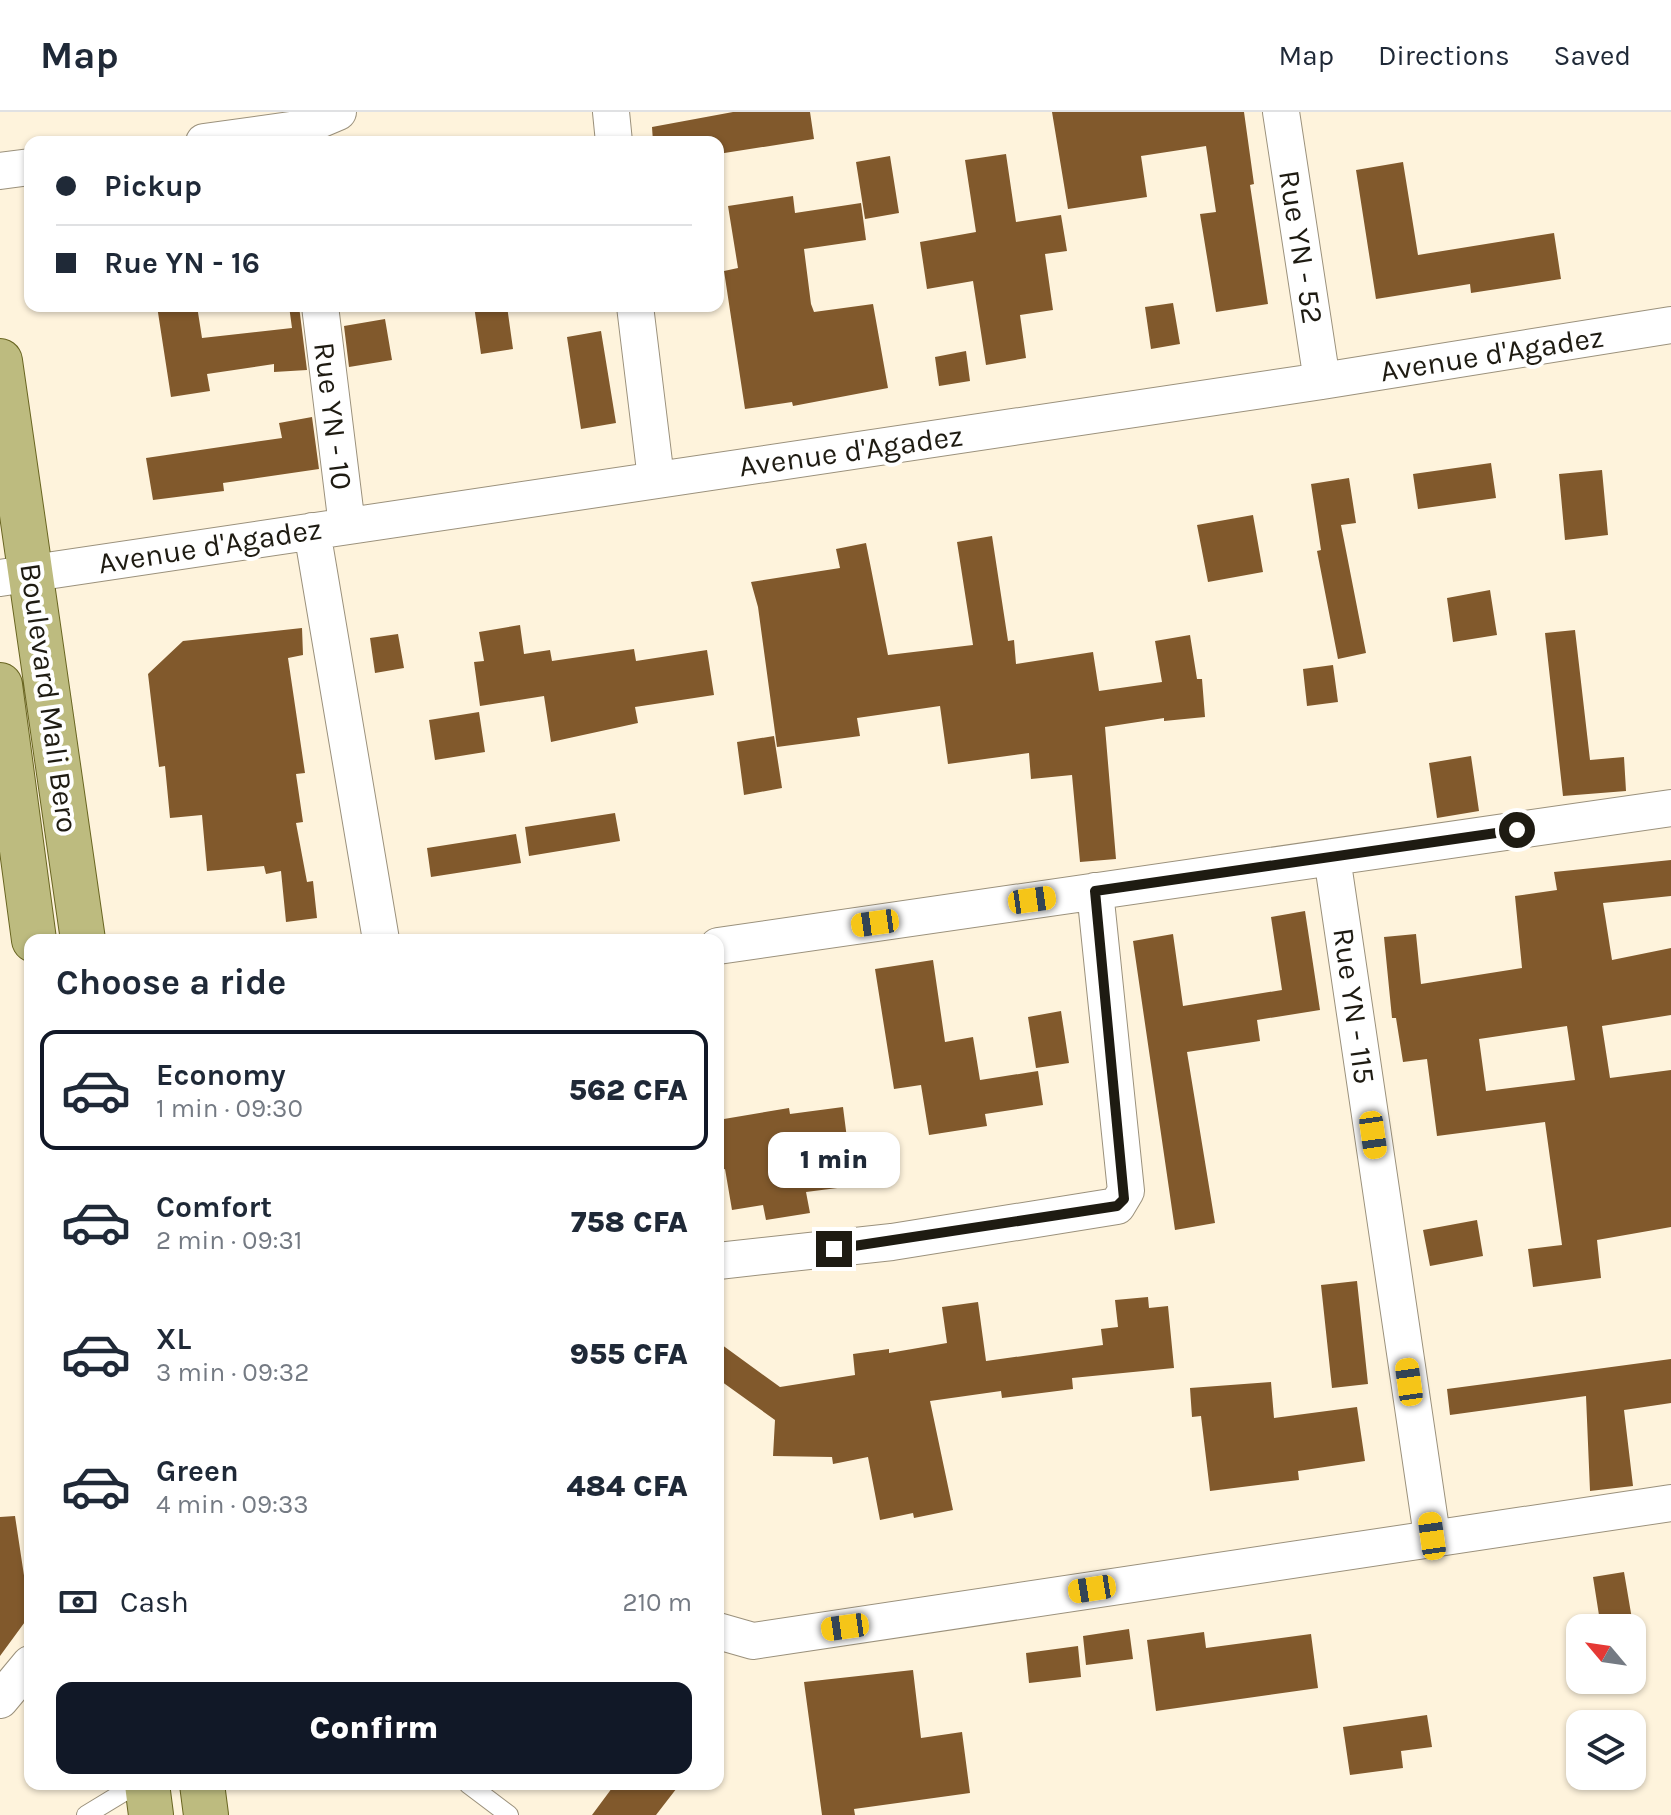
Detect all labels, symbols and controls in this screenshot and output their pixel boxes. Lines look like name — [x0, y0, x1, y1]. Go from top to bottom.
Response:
text: Map — [40, 33, 119, 78]
text: Map — [1279, 39, 1334, 72]
text: Directions — [1378, 39, 1510, 72]
text: Saved — [1554, 39, 1631, 72]
text: Pickup — [104, 168, 202, 204]
street label: Rue YN - 52 — [1271, 168, 1331, 326]
text: Rue YN - 16 — [104, 245, 260, 281]
street label: Avenue d'Agadez — [1378, 319, 1606, 389]
street label: Rue YN - 10 — [306, 340, 360, 492]
street label: Avenue d'Agadez — [737, 417, 965, 485]
street label: Avenue d'Agadez — [96, 511, 324, 581]
street label: Boulevard Mali Bero — [12, 561, 86, 835]
route start — [1499, 812, 1535, 848]
car — [1007, 885, 1057, 915]
car — [850, 908, 900, 938]
street label: Rue YN - 115 — [1325, 926, 1383, 1086]
text: Choose a ride — [56, 961, 286, 1003]
icon: car — [60, 1054, 132, 1126]
text: Economy — [156, 1057, 286, 1093]
text: 562 CFA — [569, 1072, 688, 1108]
text: 1 min · 09:30 — [156, 1093, 303, 1124]
car — [1358, 1110, 1388, 1160]
callout: 1 min — [768, 1133, 900, 1189]
text: 1 min — [800, 1144, 868, 1175]
icon: car — [60, 1186, 132, 1258]
text: Comfort — [156, 1189, 272, 1225]
text: 758 CFA — [571, 1204, 688, 1240]
text: 2 min · 09:31 — [156, 1225, 302, 1256]
route end — [816, 1231, 852, 1267]
icon: car — [60, 1318, 132, 1390]
text: XL — [156, 1321, 191, 1357]
text: 955 CFA — [570, 1336, 688, 1372]
text: 3 min · 09:32 — [156, 1357, 309, 1388]
car — [1394, 1357, 1424, 1407]
icon: car — [60, 1450, 132, 1522]
text: Green — [156, 1453, 239, 1489]
text: 484 CFA — [567, 1468, 688, 1504]
text: 4 min · 09:33 — [156, 1489, 309, 1520]
car — [1417, 1511, 1447, 1561]
car — [1066, 1573, 1118, 1605]
icon: cash — [56, 1580, 100, 1624]
text: Cash — [120, 1584, 189, 1620]
text: 210 m — [622, 1587, 692, 1618]
car — [820, 1612, 870, 1642]
north arrow — [1566, 1614, 1646, 1694]
map controls — [1566, 1614, 1646, 1790]
button: Confirm — [56, 1682, 692, 1774]
button: layers — [1566, 1710, 1646, 1790]

